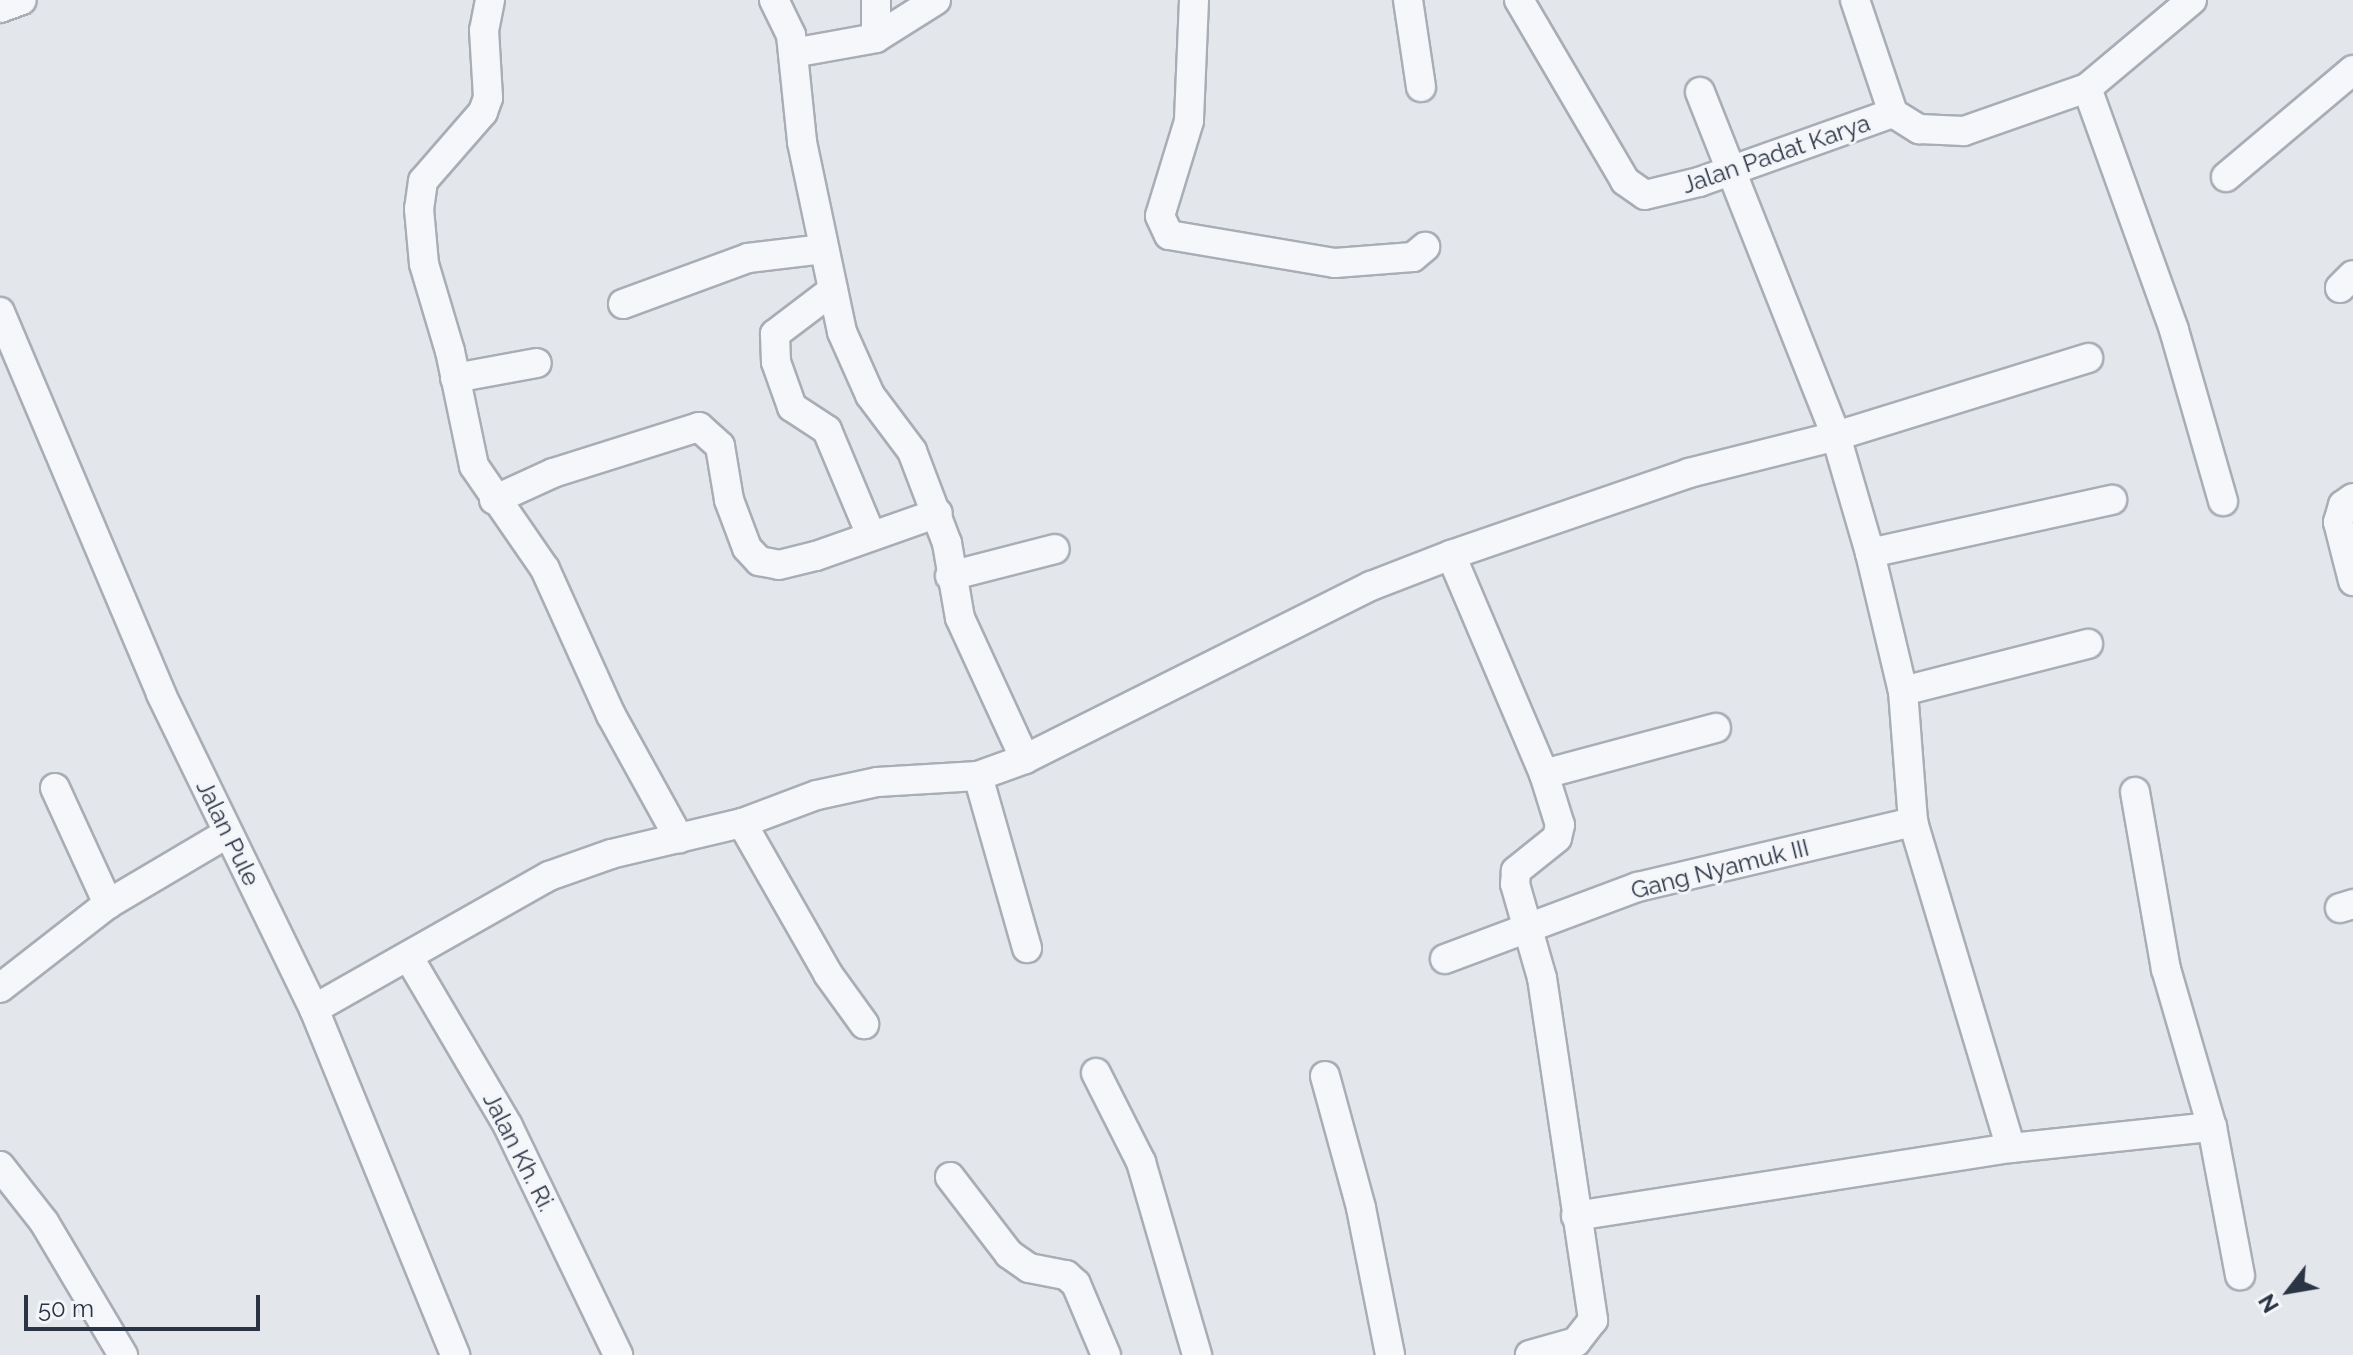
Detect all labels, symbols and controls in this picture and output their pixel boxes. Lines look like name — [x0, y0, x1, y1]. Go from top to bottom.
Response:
street label: Jalan Padat Karya — [1678, 108, 1874, 200]
street label: Jalan Pule — [190, 775, 266, 891]
street label: Gang Nyamuk III — [1628, 833, 1812, 905]
street label: Jalan Kh. Ri. — [477, 1088, 561, 1216]
north arrow — [2249, 1251, 2329, 1331]
scale bar — [28, 1279, 264, 1329]
text: N — [2253, 1289, 2284, 1317]
text: 50 m — [38, 1294, 94, 1323]

